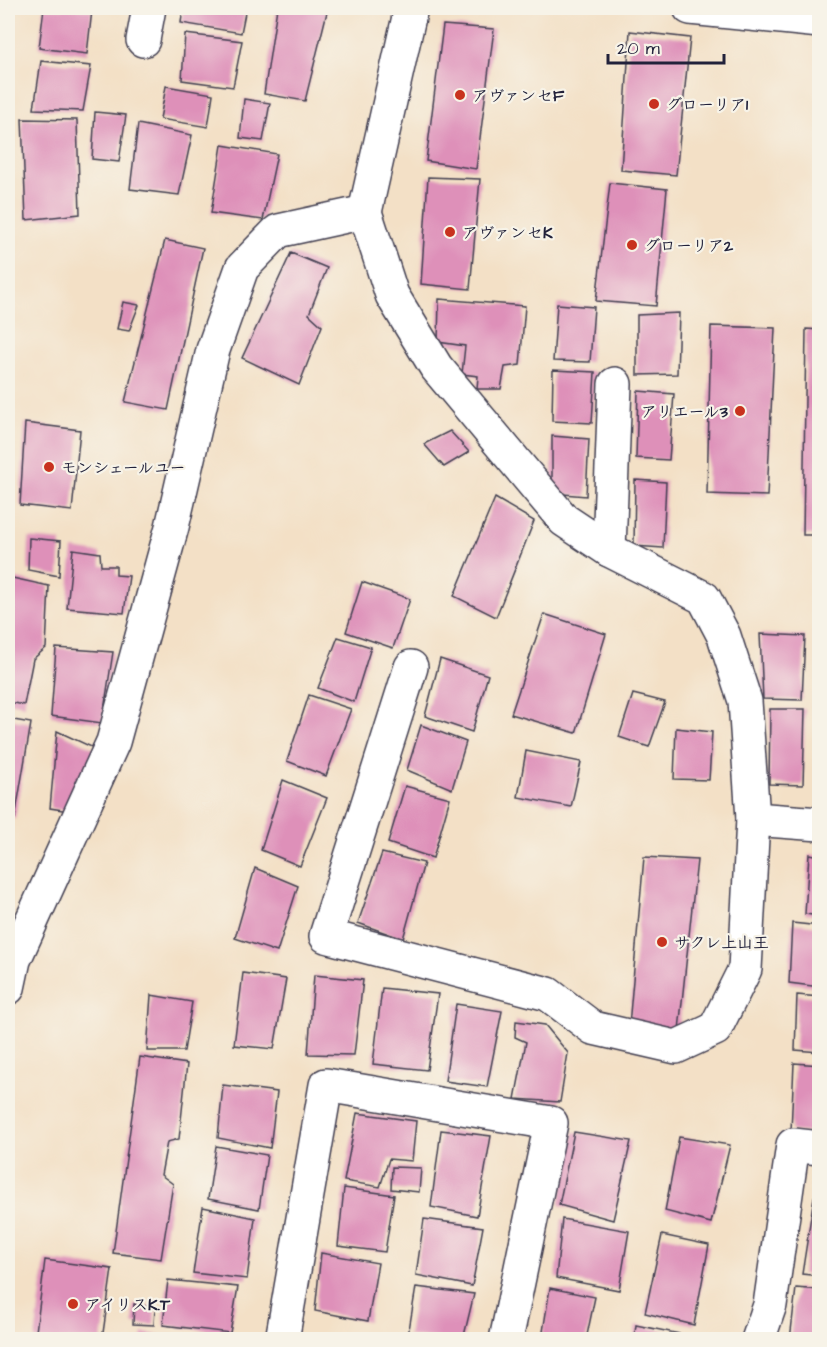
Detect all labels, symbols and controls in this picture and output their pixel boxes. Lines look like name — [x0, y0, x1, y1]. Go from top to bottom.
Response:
scale bar — [608, 27, 724, 65]
text: 20 m — [617, 36, 660, 61]
place label: アヴァンセF — [472, 85, 565, 107]
marker: アヴァンセF — [453, 88, 467, 102]
place label: グローリア1 — [666, 94, 749, 116]
marker: グローリア1 — [647, 97, 661, 111]
place label: アヴァンセK — [462, 222, 553, 244]
marker: アヴァンセK — [443, 225, 457, 239]
place label: グローリア2 — [644, 235, 734, 257]
marker: グローリア2 — [625, 238, 639, 252]
place label: アリエール3 — [641, 401, 729, 423]
marker: アリエール3 — [733, 404, 747, 418]
place label: モンシェールユー — [61, 457, 185, 479]
marker: モンシェールユー — [42, 460, 56, 474]
place label: サクレ上山王 — [674, 932, 769, 954]
marker: サクレ上山王 — [655, 935, 669, 949]
place label: アイリスK.T — [85, 1294, 171, 1316]
marker: アイリスK.T — [66, 1297, 80, 1311]

